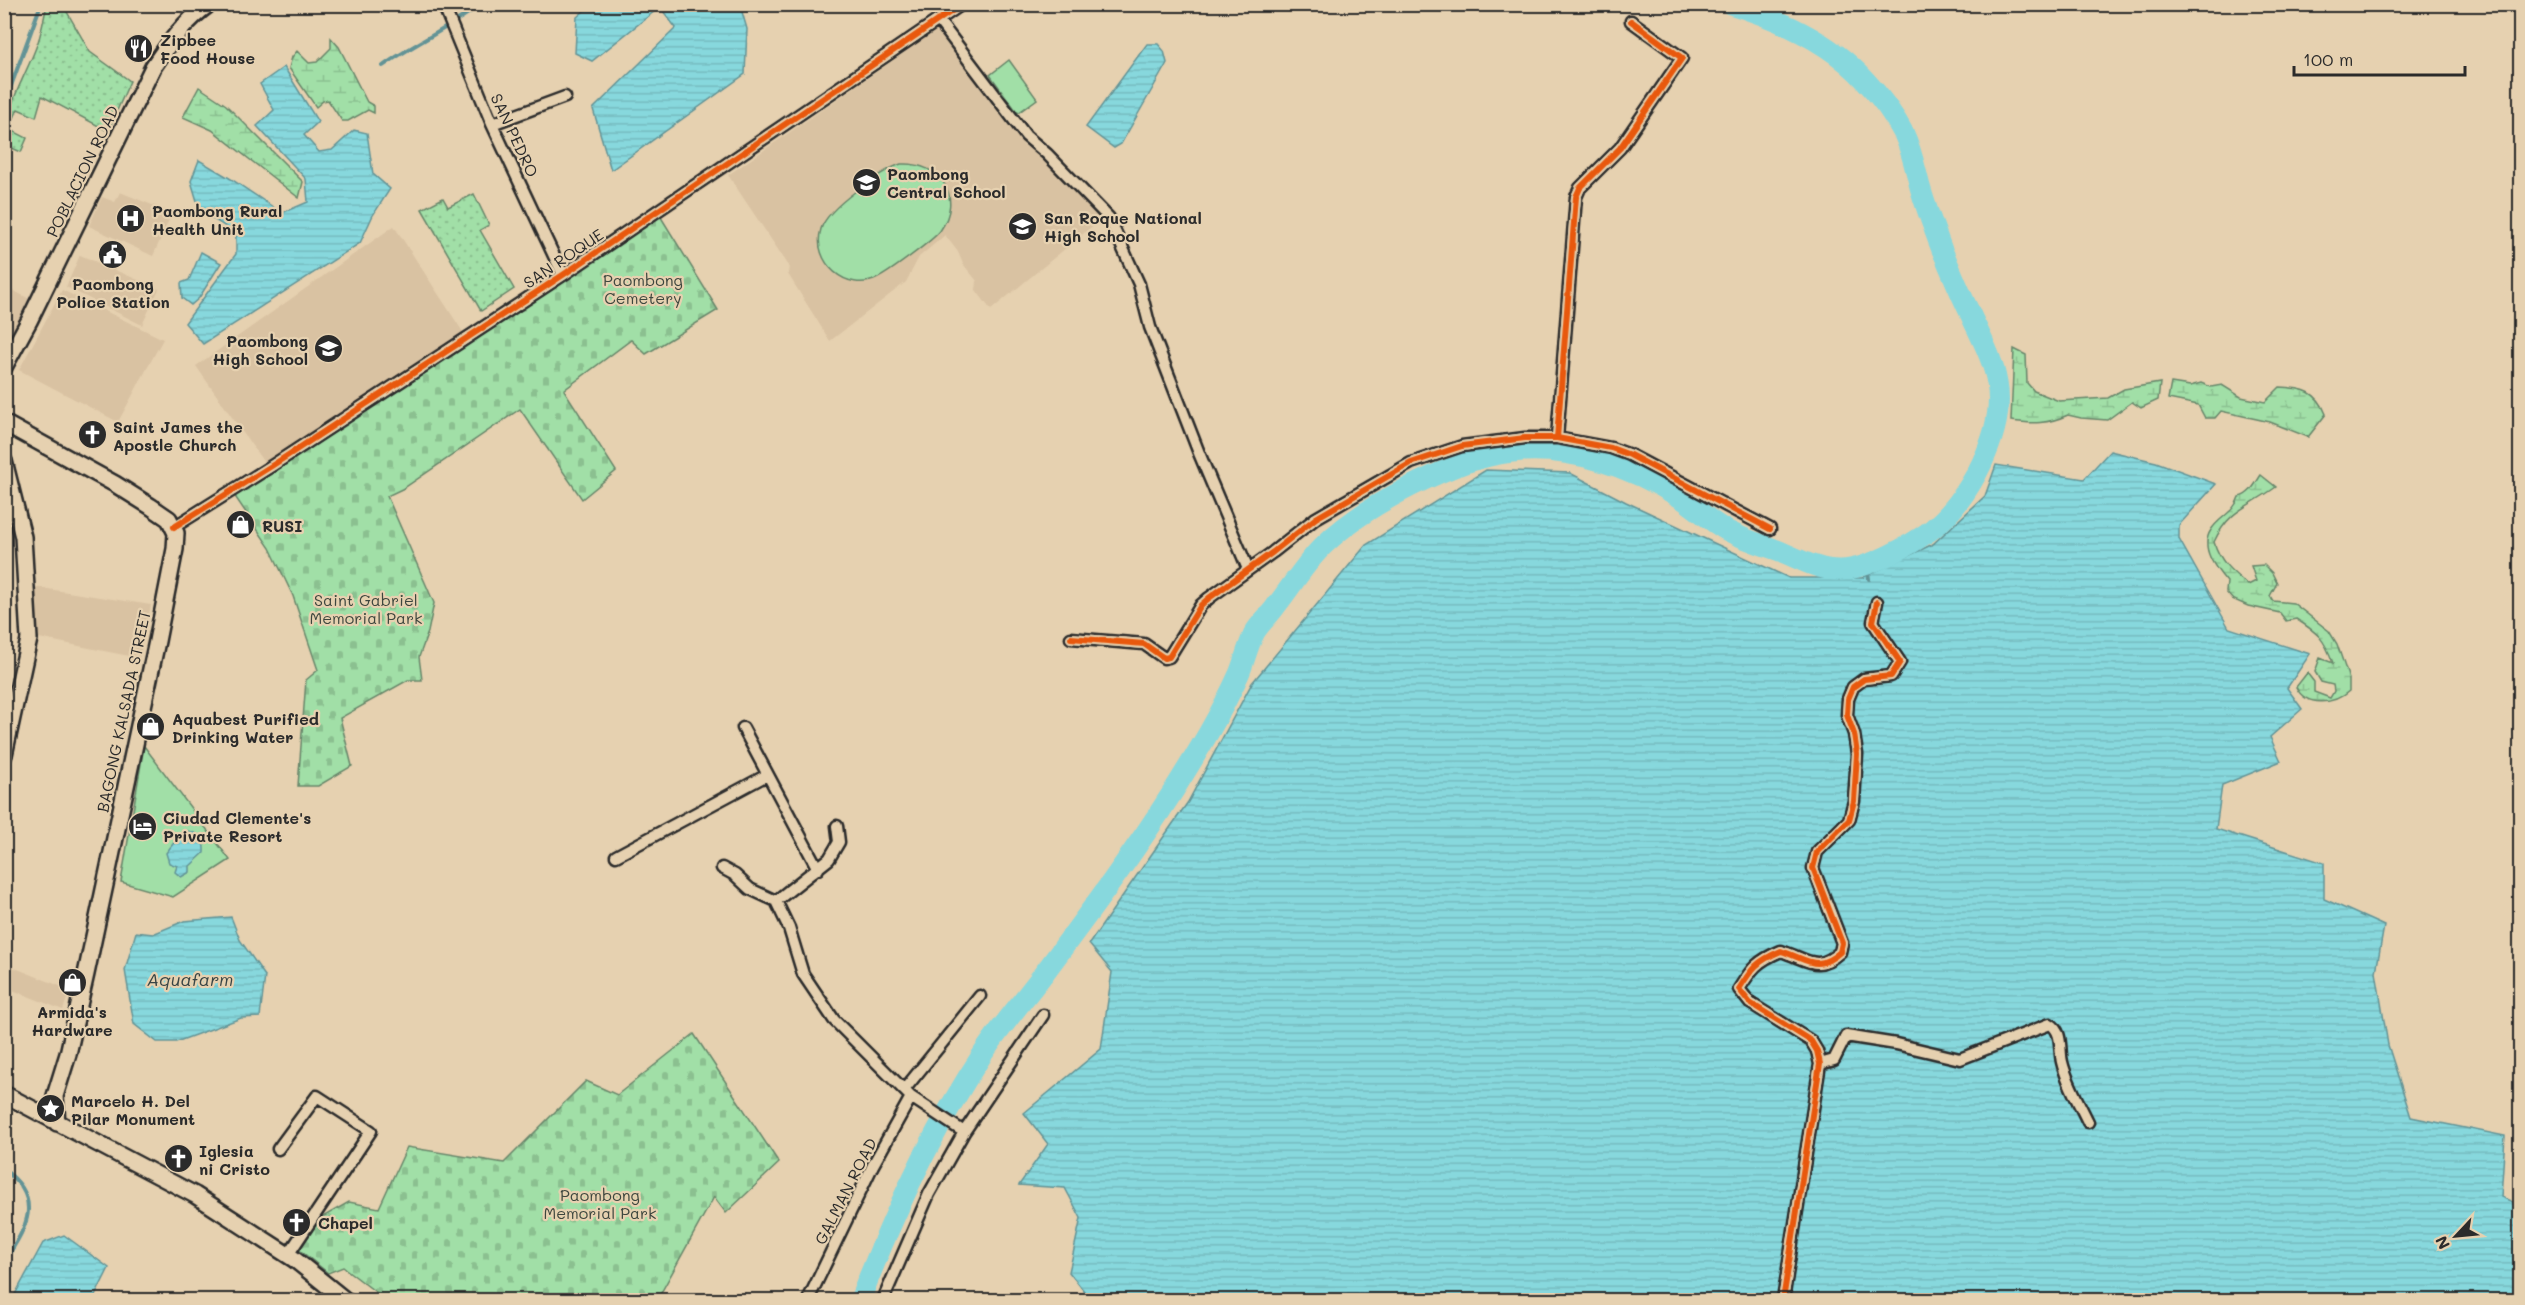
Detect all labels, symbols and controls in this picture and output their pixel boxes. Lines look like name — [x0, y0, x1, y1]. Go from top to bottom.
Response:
place label: Zipbee Food House — [160, 29, 255, 68]
restaurant icon: Zipbee Food House — [123, 32, 155, 64]
scale bar — [2294, 39, 2465, 77]
text: 100 m — [2303, 47, 2353, 71]
street label: SAN PEDRO — [486, 90, 544, 180]
street label: POBLACION ROAD — [41, 102, 123, 240]
place label: Paombong Central School — [887, 163, 1006, 202]
school or university icon: Paombong Central School — [850, 166, 882, 198]
place label: Paombong Rural Health Unit — [152, 200, 282, 239]
hospital icon: Paombong Rural Health Unit — [115, 203, 147, 235]
place label: San Roque National High School — [1044, 207, 1202, 246]
school or university icon: San Roque National High School — [1007, 210, 1039, 242]
street label: SAN ROQUE — [519, 223, 607, 293]
public building icon: Paombong Police Station — [97, 239, 129, 271]
park label: Paombong Cemetery — [603, 269, 683, 308]
place label: Paombong Police Station — [56, 273, 170, 312]
place label: Paombong High School — [212, 330, 308, 369]
school or university icon: Paombong High School — [313, 333, 345, 365]
place label: Saint James the Apostle Church — [113, 416, 243, 455]
church icon: Saint James the Apostle Church — [76, 419, 108, 451]
shop icon: RUSI — [225, 509, 257, 541]
place label: RUSI — [262, 515, 303, 536]
park label: Saint Gabriel Memorial Park — [309, 589, 423, 628]
street label: BAGONG KALSADA STREET — [91, 608, 155, 814]
place label: Aquabest Purified Drinking Water — [172, 708, 319, 747]
shop icon: Aquabest Purified Drinking Water — [135, 711, 167, 743]
place label: Ciudad Clemente's Private Resort — [163, 807, 311, 846]
hotel icon: Ciudad Clemente's Private Resort — [126, 810, 158, 842]
shop icon: Armida's Hardware — [56, 967, 88, 999]
water label: Aquafarm — [147, 967, 233, 991]
place label: Armida's Hardware — [31, 1001, 113, 1040]
place label: Marcelo H. Del Pilar Monument — [71, 1090, 195, 1129]
place icon: Marcelo H. Del Pilar Monument — [34, 1093, 66, 1125]
street label: GALMAN ROAD — [809, 1134, 881, 1248]
place label: Iglesia ni Cristo — [199, 1140, 270, 1179]
church icon: Iglesia ni Cristo — [162, 1143, 194, 1175]
park label: Paombong Memorial Park — [543, 1184, 657, 1223]
church icon: Chapel — [281, 1206, 313, 1238]
north arrow — [2426, 1206, 2486, 1266]
place label: Chapel — [318, 1212, 373, 1233]
text: N — [2430, 1233, 2454, 1253]

